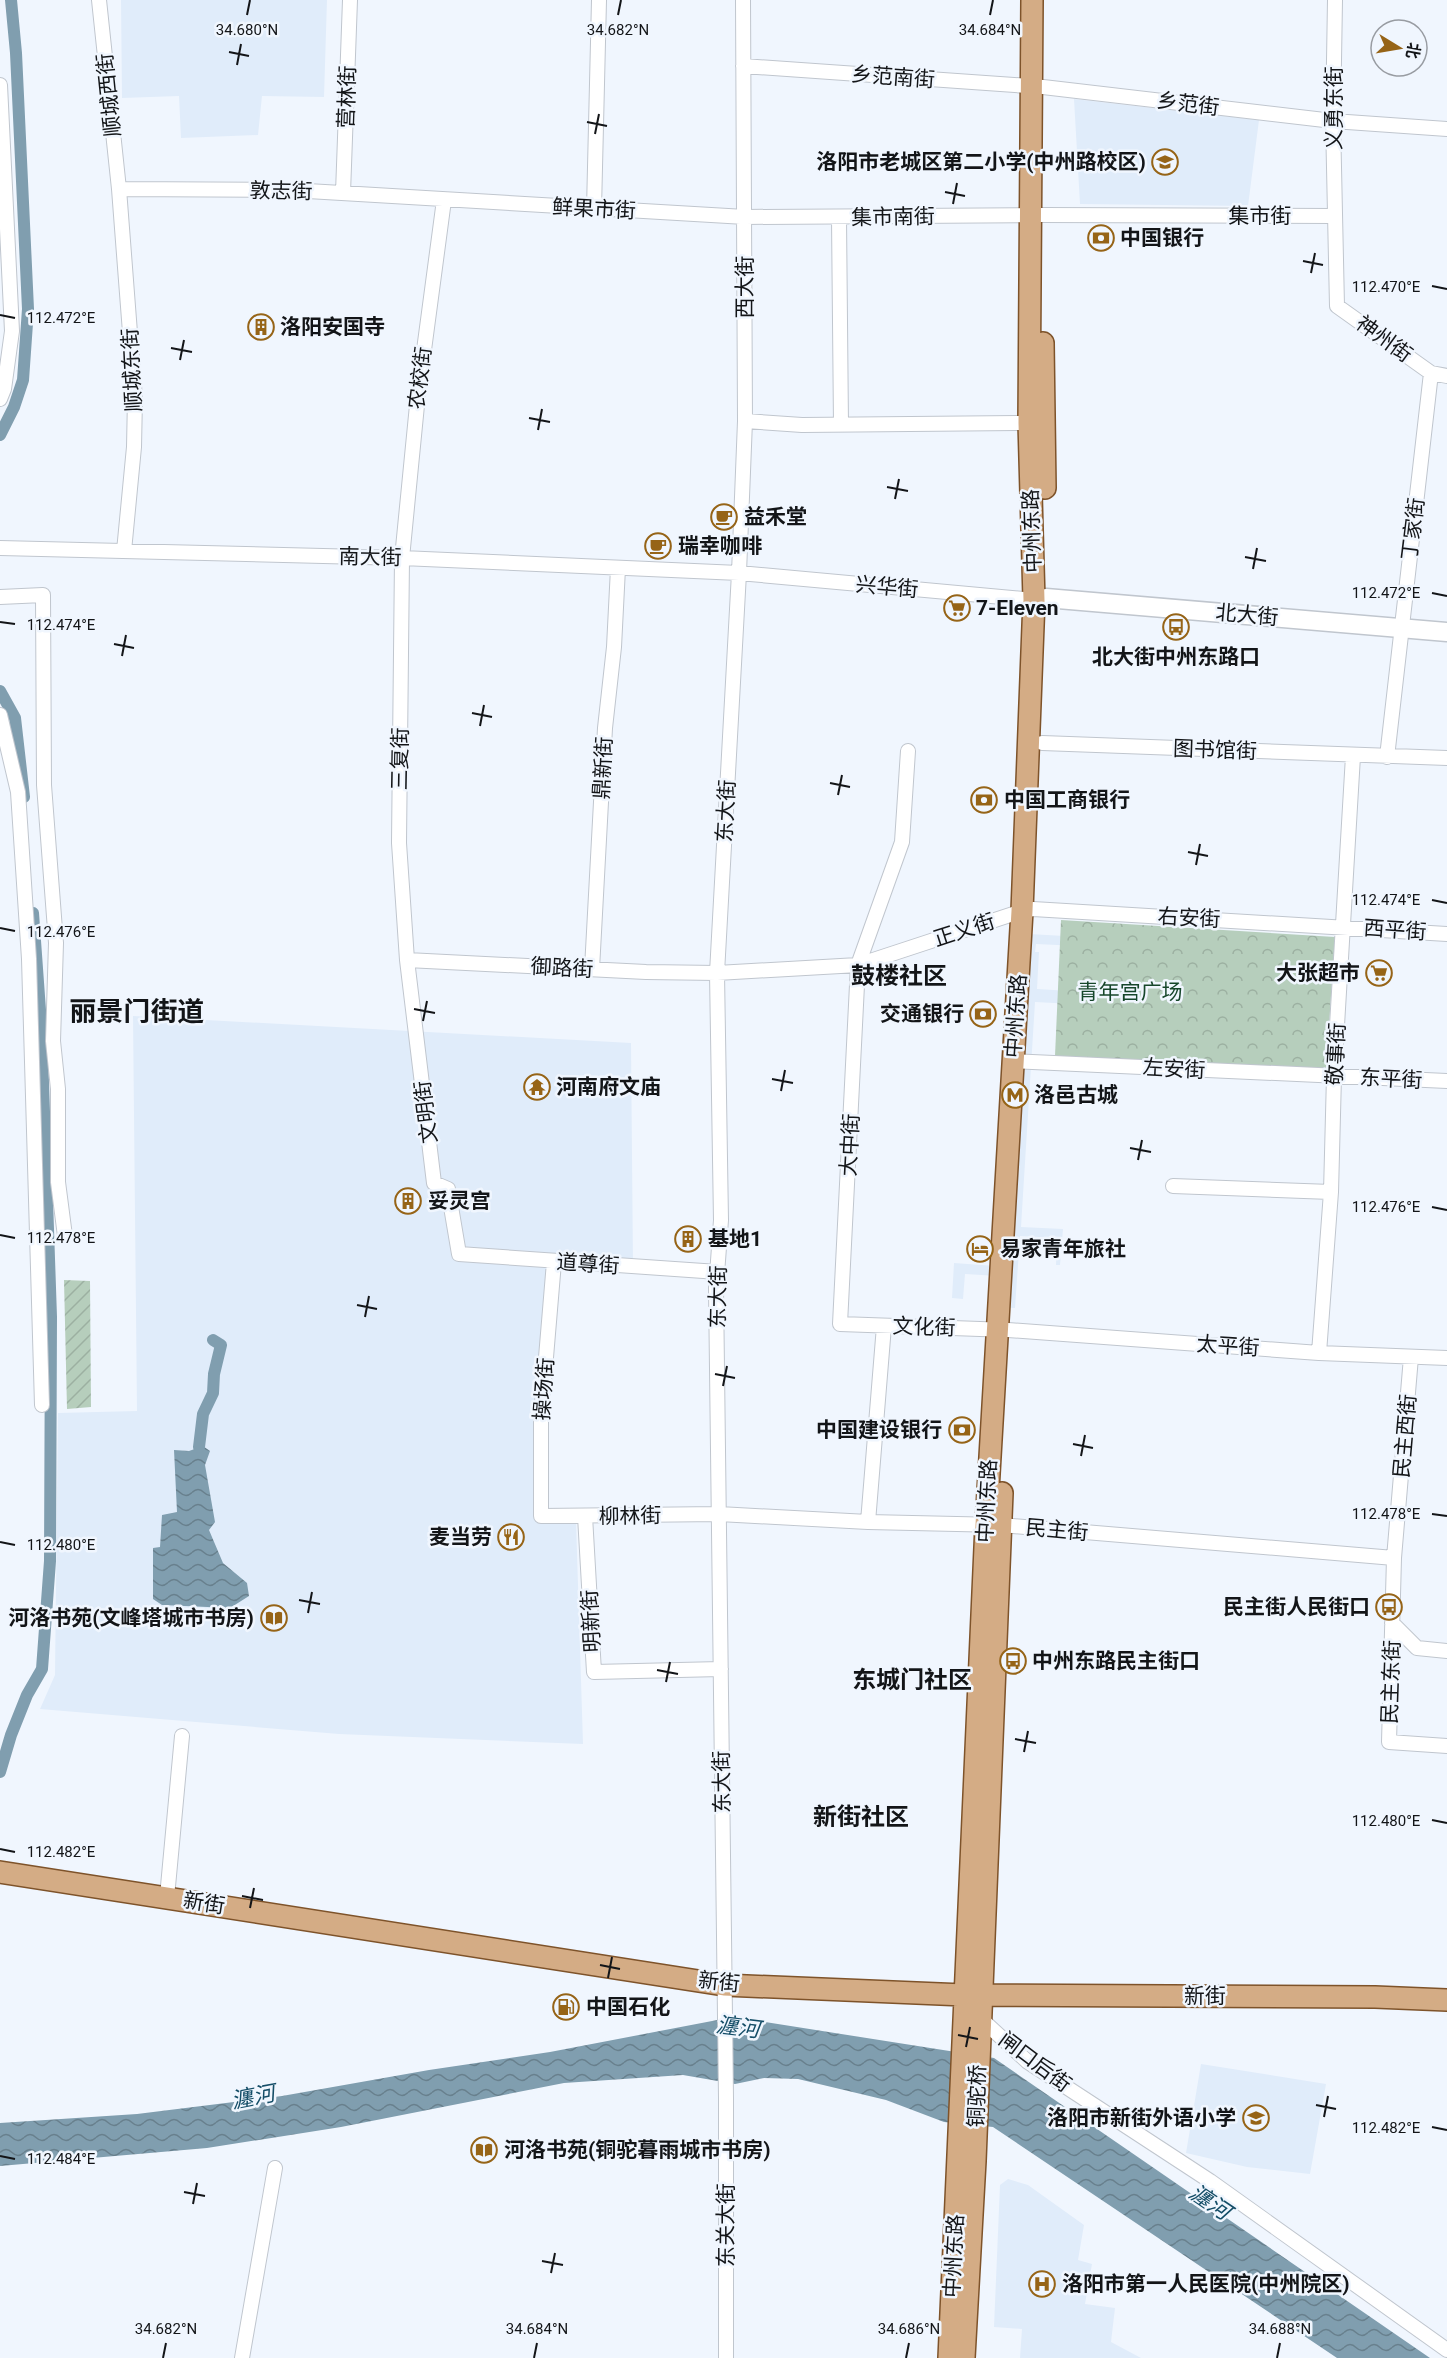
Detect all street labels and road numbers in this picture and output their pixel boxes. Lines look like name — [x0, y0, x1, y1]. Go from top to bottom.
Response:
street label: 顺城西街 — [93, 52, 125, 138]
street label: 乡范南街 — [850, 62, 936, 92]
street label: 营林街 — [334, 65, 360, 129]
street label: 义勇东街 — [1322, 66, 1346, 150]
street label: 乡范街 — [1155, 88, 1221, 120]
street label: 敦志街 — [249, 178, 313, 204]
street label: 鲜果市街 — [551, 195, 637, 223]
street label: 集市南街 — [851, 204, 935, 230]
street label: 集市街 — [1229, 204, 1292, 228]
street label: 西大街 — [733, 256, 757, 319]
street label: 神州街 — [1351, 311, 1417, 367]
street label: 顺城东街 — [118, 327, 146, 413]
street label: 农校街 — [404, 345, 436, 411]
street label: 中州东路 — [1019, 489, 1045, 573]
street label: 丁家街 — [1397, 496, 1429, 562]
street label: 南大街 — [338, 544, 402, 570]
street label: 兴华街 — [855, 572, 919, 602]
street label: 北大街 — [1215, 600, 1279, 630]
street label: 三复街 — [387, 727, 413, 791]
street label: 鼎新街 — [589, 736, 617, 800]
street label: 图书馆街 — [1173, 737, 1257, 763]
street label: 东大街 — [712, 779, 740, 843]
street label: 右安街 — [1157, 904, 1221, 932]
street label: 正义街 — [930, 909, 998, 951]
street label: 西平街 — [1363, 916, 1427, 944]
street label: 御路街 — [530, 954, 594, 982]
street label: 中州东路 — [1001, 973, 1031, 1059]
street label: 敬事街 — [1322, 1022, 1350, 1086]
street label: 左安街 — [1142, 1055, 1206, 1083]
street label: 东平街 — [1359, 1065, 1423, 1093]
street label: 文明街 — [410, 1079, 442, 1145]
street label: 大中街 — [836, 1113, 864, 1177]
street label: 道尊街 — [556, 1250, 620, 1278]
street label: 东大街 — [705, 1265, 731, 1329]
street label: 文化街 — [892, 1314, 956, 1340]
street label: 太平街 — [1196, 1332, 1260, 1360]
street label: 操场街 — [530, 1357, 558, 1421]
street label: 民主西街 — [1389, 1393, 1421, 1479]
street label: 中州东路 — [973, 1458, 1001, 1544]
street label: 柳林街 — [598, 1503, 662, 1529]
street label: 民主街 — [1025, 1515, 1089, 1545]
street label: 明新街 — [577, 1589, 605, 1653]
street label: 民主东街 — [1378, 1640, 1404, 1724]
street label: 东大街 — [709, 1750, 735, 1814]
street label: 新街 — [181, 1888, 227, 1918]
street label: 新街 — [697, 1968, 741, 1996]
street label: 新街 — [1184, 1984, 1226, 2008]
street label: 闸口后街 — [994, 2027, 1076, 2097]
street label: 铜驼桥 — [964, 2064, 990, 2128]
street label: 东关大街 — [714, 2183, 738, 2267]
street label: 中州东路 — [940, 2213, 968, 2299]

